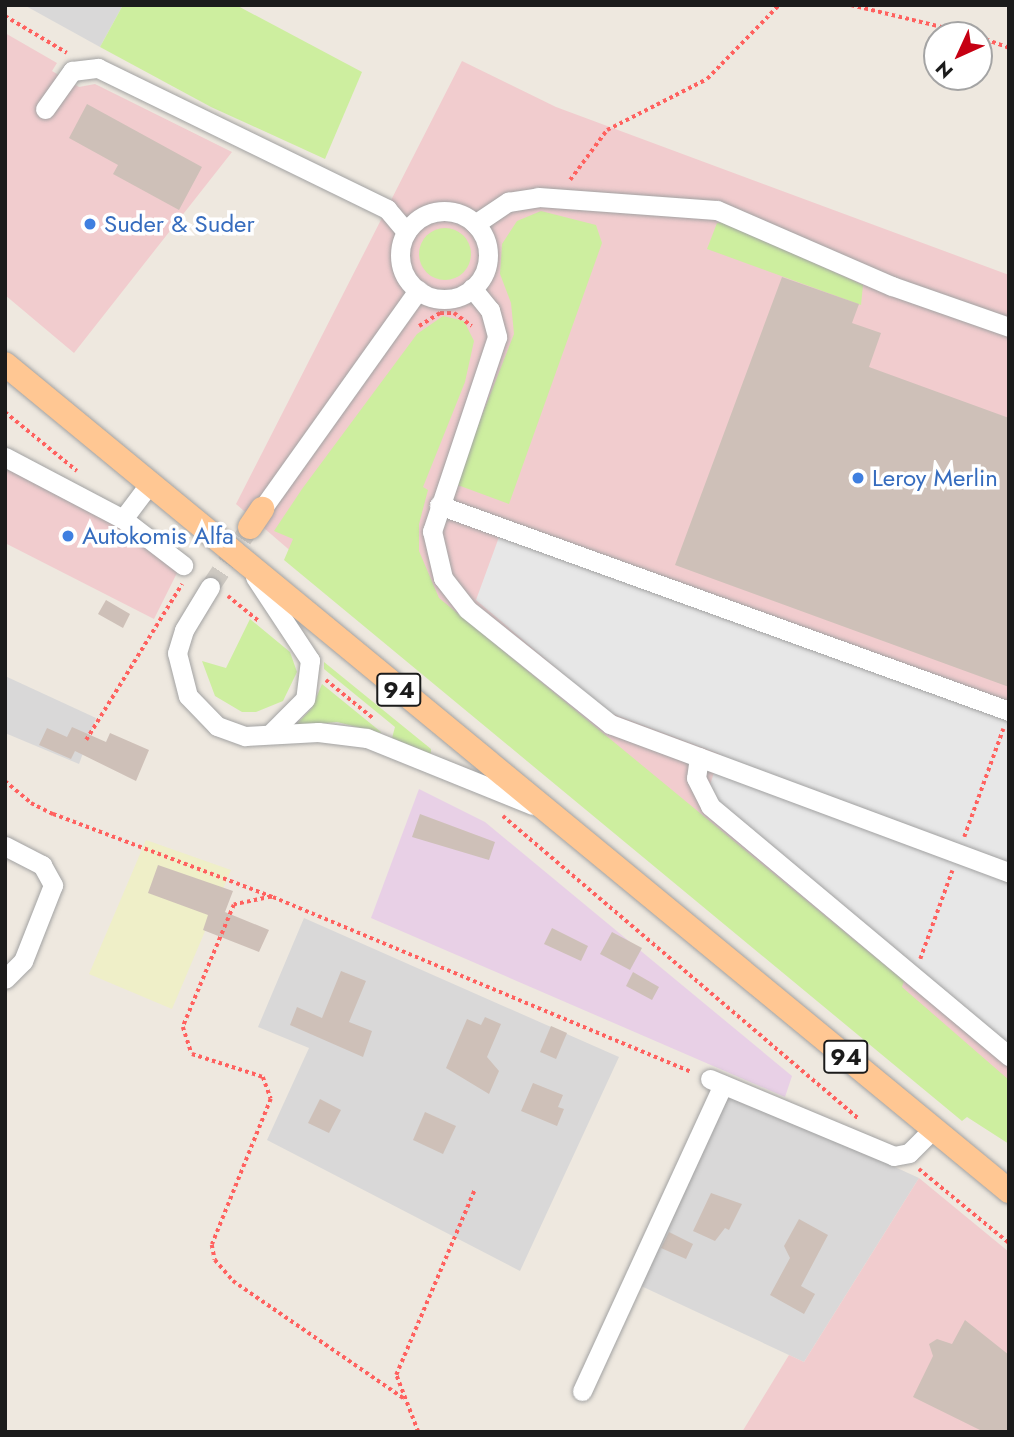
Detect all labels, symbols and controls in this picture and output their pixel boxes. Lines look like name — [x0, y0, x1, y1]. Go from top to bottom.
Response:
north arrow — [923, 21, 993, 91]
text: N — [929, 55, 959, 85]
place label: Suder & Suder — [104, 210, 255, 238]
marker: Suder & Suder — [82, 216, 98, 232]
place label: Leroy Merlin — [872, 464, 998, 492]
marker: Leroy Merlin — [850, 470, 866, 486]
place label: Autokomis Alfa — [82, 522, 234, 550]
marker: Autokomis Alfa — [60, 528, 76, 544]
road number: 94 — [376, 670, 422, 710]
road number: 94 — [823, 1038, 869, 1076]

